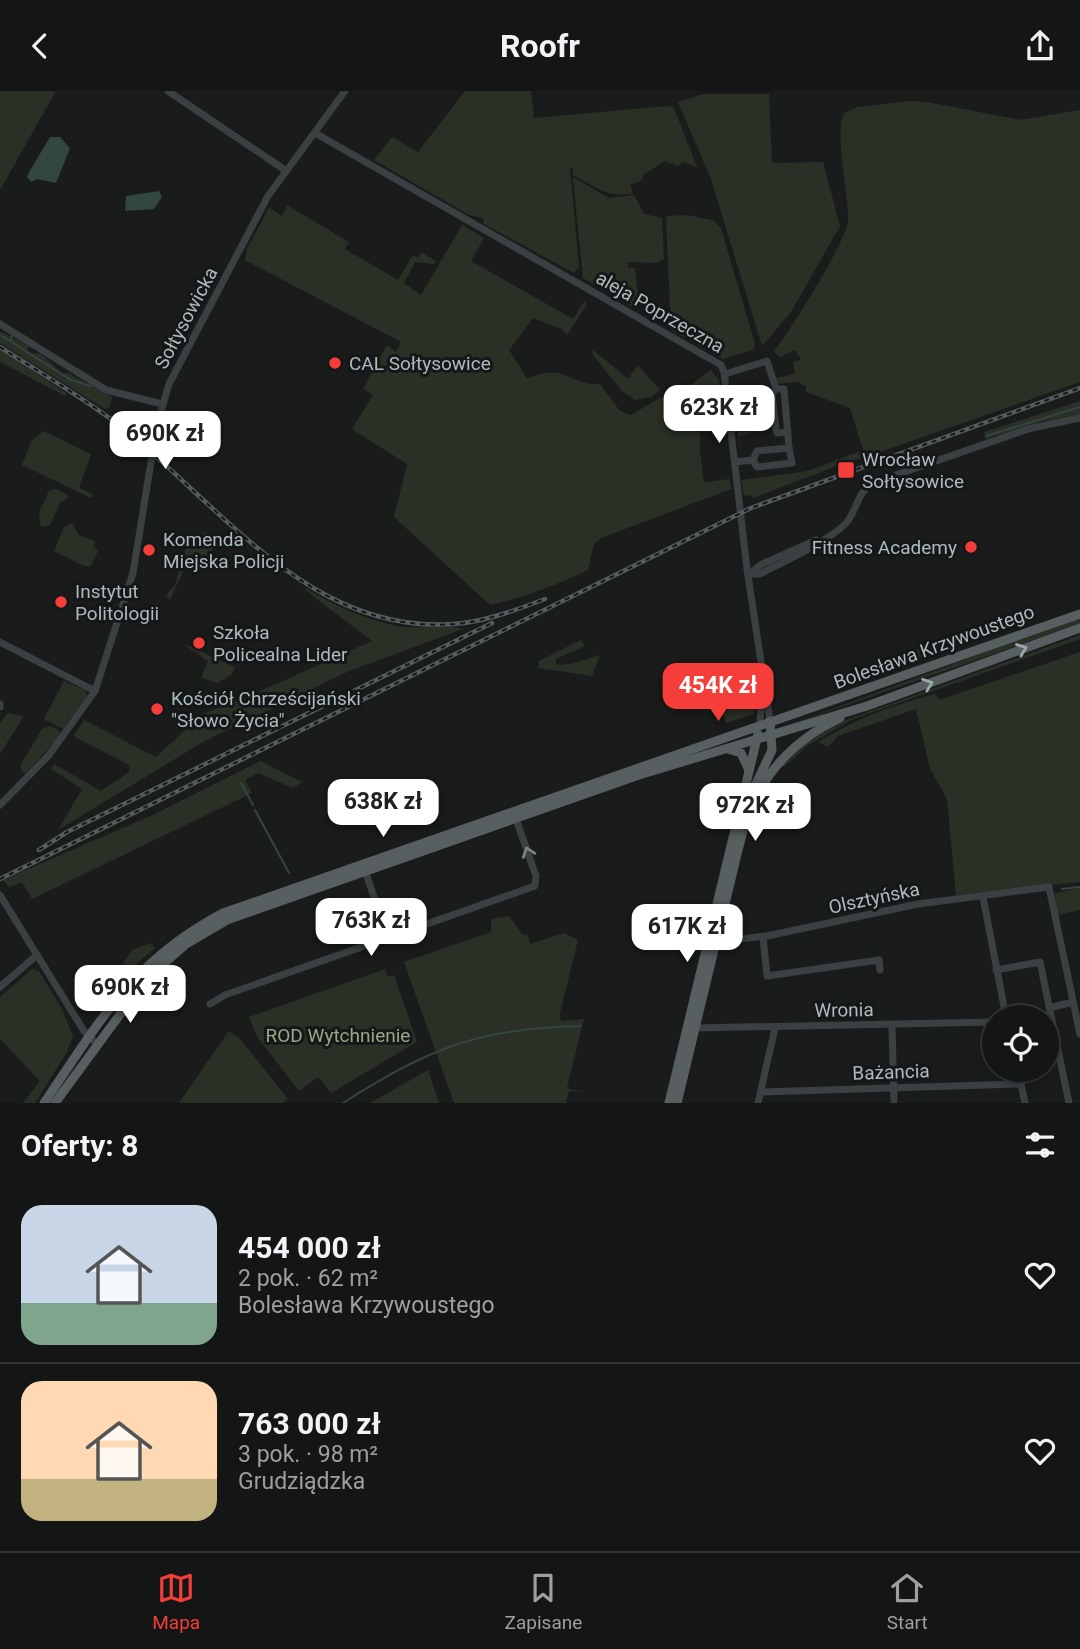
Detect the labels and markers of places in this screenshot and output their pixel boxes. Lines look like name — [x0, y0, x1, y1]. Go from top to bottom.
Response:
place label: CAL Sołtysowice — [349, 352, 491, 375]
marker: CAL Sołtysowice — [327, 355, 343, 371]
pin: 623K zł — [654, 385, 784, 445]
pin: 690K zł — [100, 411, 230, 471]
place label: Wrocław Sołtysowice — [862, 448, 964, 493]
marker: Wrocław Sołtysowice — [836, 460, 856, 480]
place label: Komenda Miejska Policji — [163, 528, 284, 573]
place label: Fitness Academy — [812, 536, 957, 559]
marker: Fitness Academy — [963, 539, 979, 555]
marker: Komenda Miejska Policji — [141, 542, 157, 558]
place label: Instytut Politologii — [75, 580, 159, 625]
marker: Instytut Politologii — [53, 594, 69, 610]
place label: Szkoła Policealna Lider — [213, 621, 348, 666]
marker: Szkoła Policealna Lider — [191, 635, 207, 651]
pin: 454K zł — [653, 663, 783, 723]
place label: Kościół Chrześcijański "Słowo Życia" — [171, 687, 361, 732]
marker: Kościół Chrześcijański "Słowo Życia" — [149, 701, 165, 717]
pin: 638K zł — [318, 779, 448, 839]
pin: 972K zł — [690, 783, 820, 843]
pin: 763K zł — [306, 899, 436, 958]
pin: 617K zł — [622, 905, 752, 964]
pin: 690K zł — [65, 965, 195, 1025]

